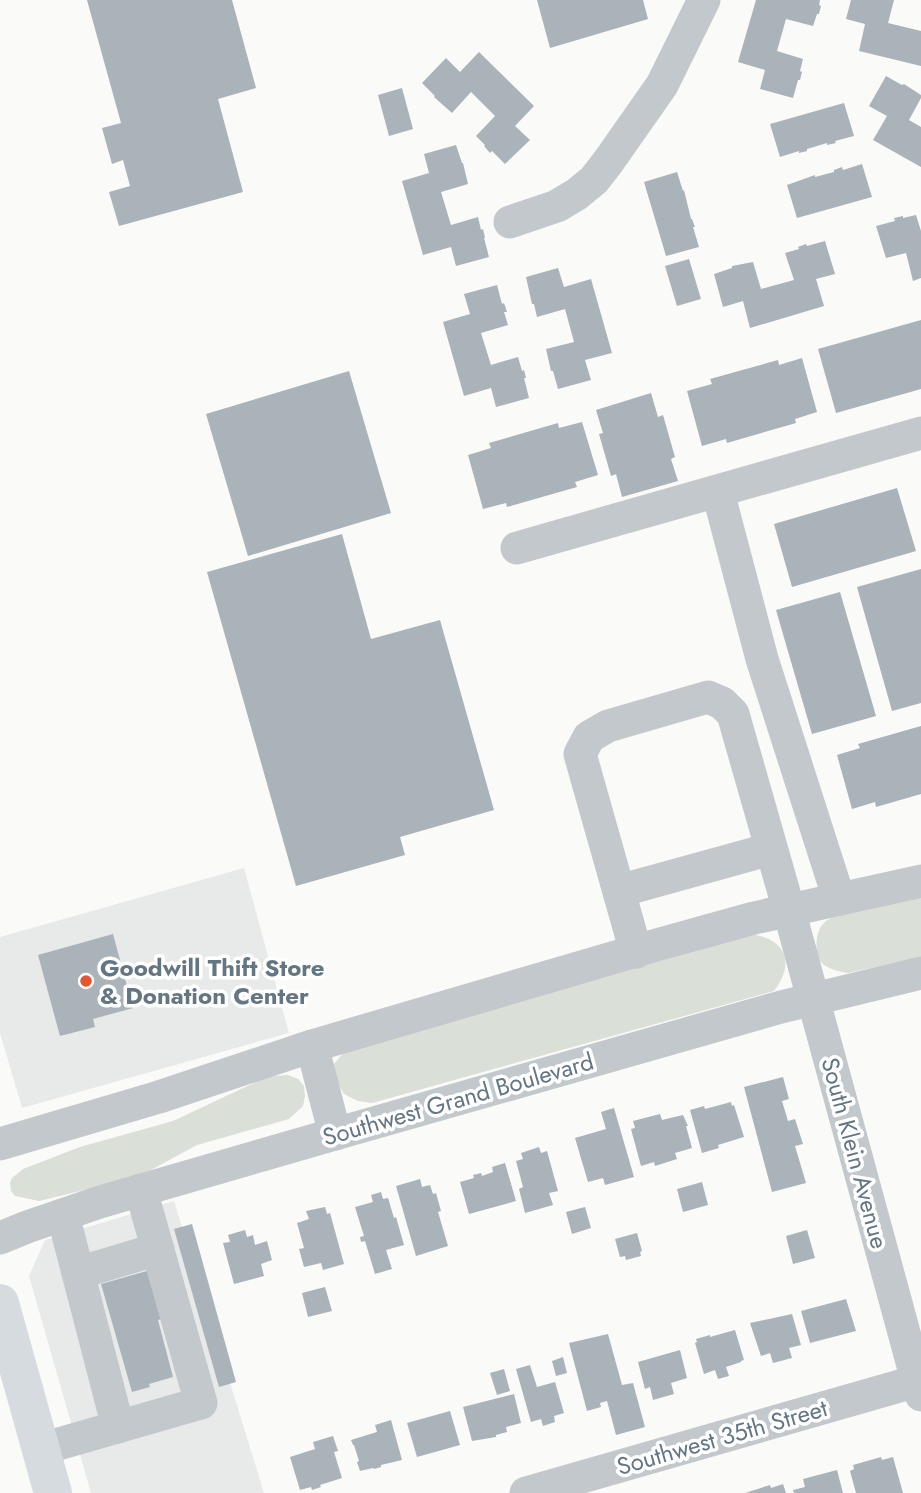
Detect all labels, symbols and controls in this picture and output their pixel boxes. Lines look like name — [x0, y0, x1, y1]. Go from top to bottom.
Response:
place label: Goodwill Thift Store & Donation Center — [100, 950, 325, 1013]
marker: Goodwill Thift Store & Donation Center — [78, 973, 94, 989]
street label: Southwest Grand Boulevard — [318, 1044, 598, 1154]
street label: South Klein Avenue — [813, 1053, 897, 1253]
street label: Southwest 35th Street — [613, 1390, 832, 1484]

